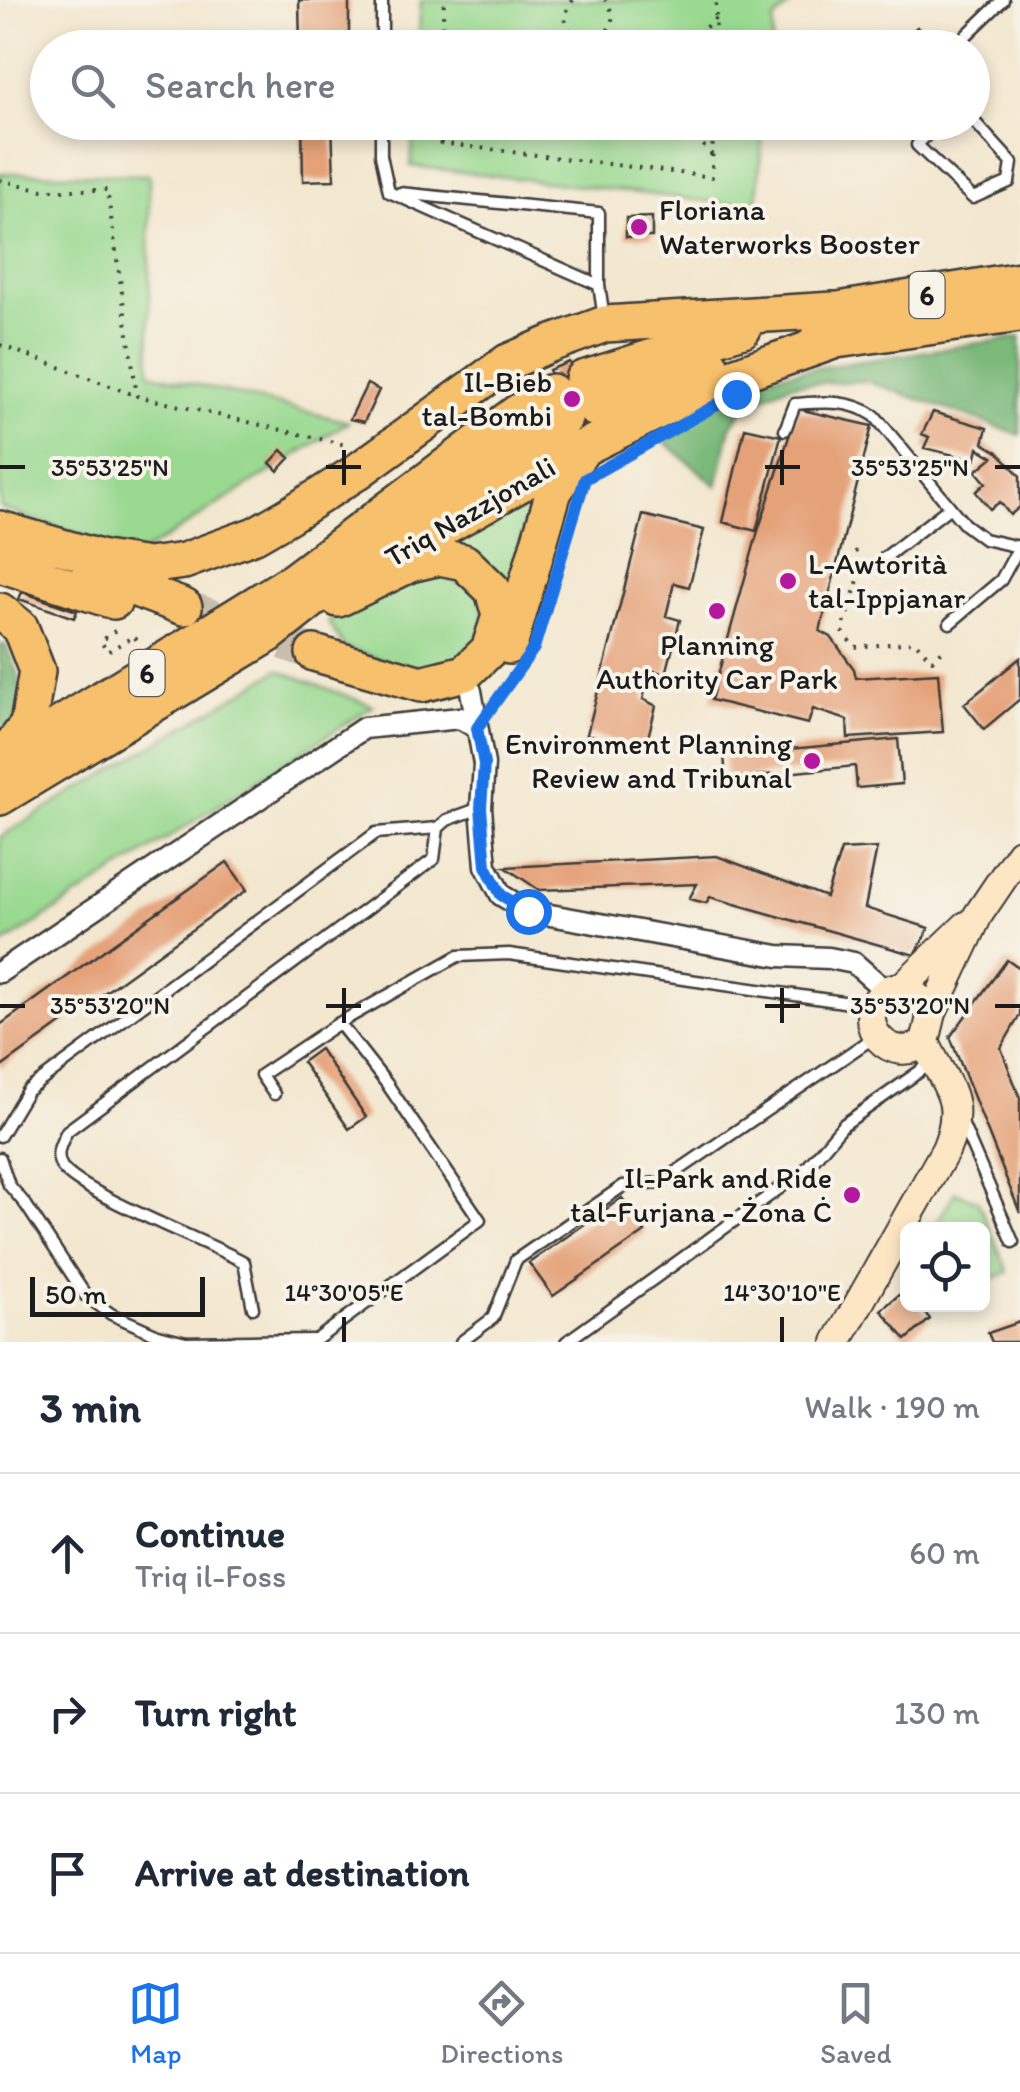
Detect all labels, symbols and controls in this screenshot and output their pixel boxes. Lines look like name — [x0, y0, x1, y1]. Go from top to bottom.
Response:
search box — [30, 30, 990, 140]
icon: search — [65, 58, 120, 113]
text: Search here — [145, 62, 336, 108]
place label: Floriana Waterworks Booster — [659, 191, 920, 262]
marker: Floriana Waterworks Booster — [628, 216, 650, 238]
road number: 6 — [910, 272, 944, 318]
place label: Il-Bieb tal-Bombi — [421, 363, 552, 434]
route end — [714, 372, 760, 418]
marker: Il-Bieb tal-Bombi — [561, 388, 583, 410]
street label: Triq Nazzjonali — [378, 448, 562, 575]
text: 35°53'25"N — [51, 452, 169, 482]
text: 35°53'25"N — [851, 452, 969, 482]
place label: L-Awtorità tal-Ippjanar — [808, 545, 965, 616]
marker: L-Awtorità tal-Ippjanar — [777, 570, 799, 592]
marker: Planning Authority Car Park — [706, 600, 728, 622]
place label: Planning Authority Car Park — [596, 626, 838, 697]
road number: 6 — [130, 650, 164, 696]
place label: Environment Planning Review and Tribunal — [505, 725, 793, 796]
marker: Environment Planning Review and Tribunal — [801, 750, 823, 772]
route start — [506, 889, 552, 935]
text: 35°53'20"N — [50, 990, 170, 1020]
text: 35°53'20"N — [850, 990, 970, 1020]
place label: Il-Park and Ride tal-Furjana - Żona Ċ — [570, 1159, 832, 1230]
marker: Il-Park and Ride tal-Furjana - Żona Ċ — [841, 1184, 863, 1206]
map controls — [900, 1222, 990, 1312]
button: locate — [900, 1222, 990, 1312]
scale bar — [30, 1272, 205, 1316]
text: 50 m — [45, 1277, 107, 1311]
text: 14°30'05"E — [284, 1277, 404, 1307]
text: 14°30'10"E — [723, 1277, 841, 1307]
text: 3 min — [40, 1382, 141, 1433]
text: Walk · 190 m — [804, 1388, 980, 1426]
text: Continue — [135, 1511, 285, 1557]
icon: ahead — [40, 1526, 95, 1581]
text: 60 m — [909, 1534, 980, 1572]
text: Triq il-Foss — [135, 1557, 286, 1595]
icon: right — [40, 1686, 95, 1741]
text: Turn right — [135, 1690, 297, 1736]
text: 130 m — [894, 1694, 980, 1732]
icon: arrive — [40, 1846, 95, 1901]
text: Arrive at destination — [135, 1850, 470, 1896]
tab: Map — [128, 1976, 183, 2070]
tab: Directions — [440, 1976, 563, 2070]
tab: Saved — [820, 1976, 892, 2070]

